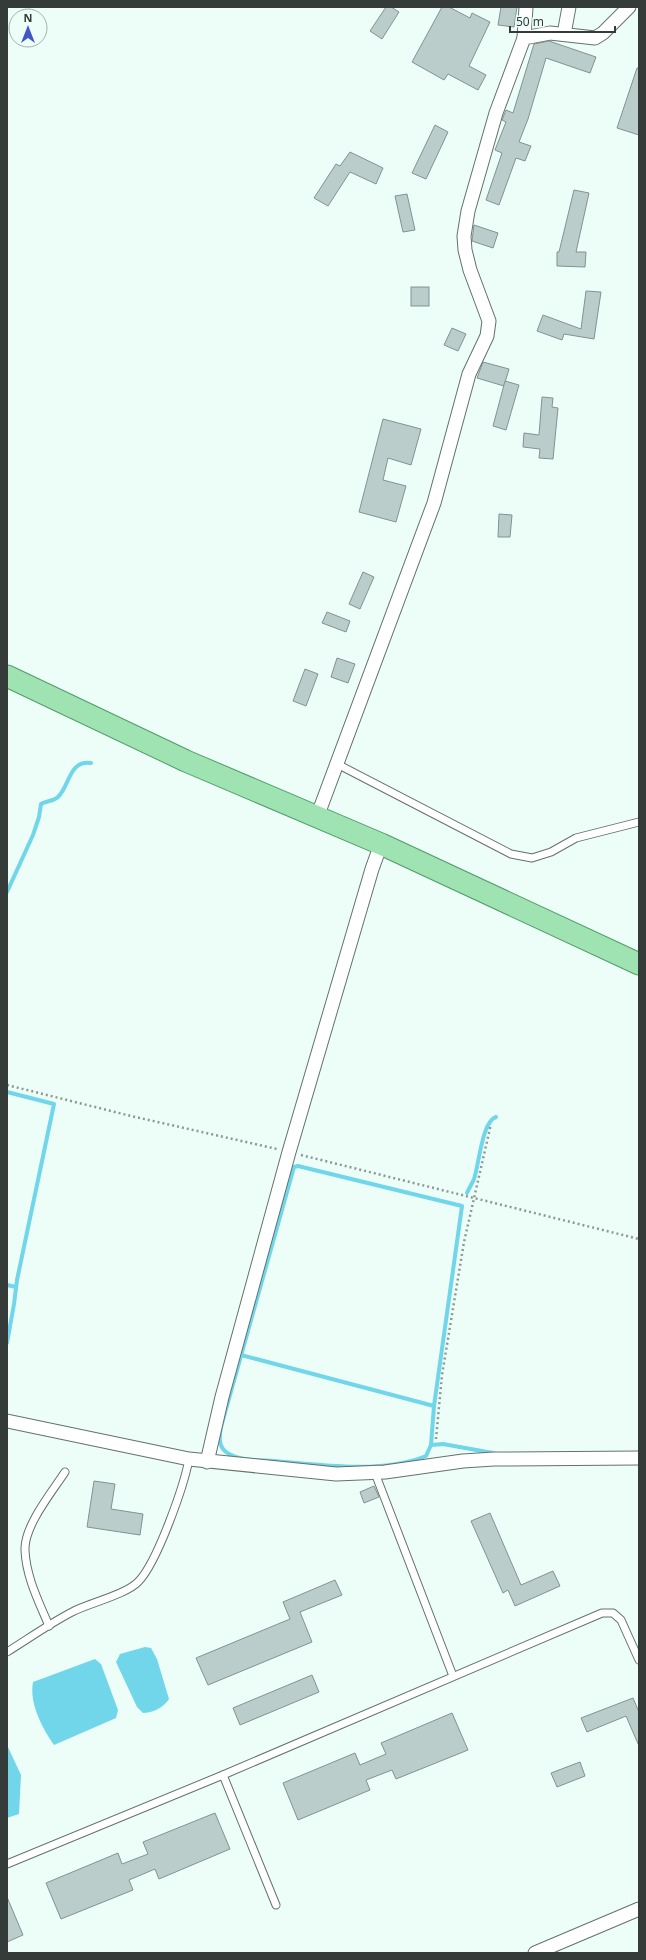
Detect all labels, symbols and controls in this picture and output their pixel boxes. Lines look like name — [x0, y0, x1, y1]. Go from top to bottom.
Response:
north arrow — [8, 8, 48, 48]
scale bar — [510, 8, 615, 34]
text: N — [24, 10, 32, 25]
text: 50 m — [516, 13, 544, 30]

